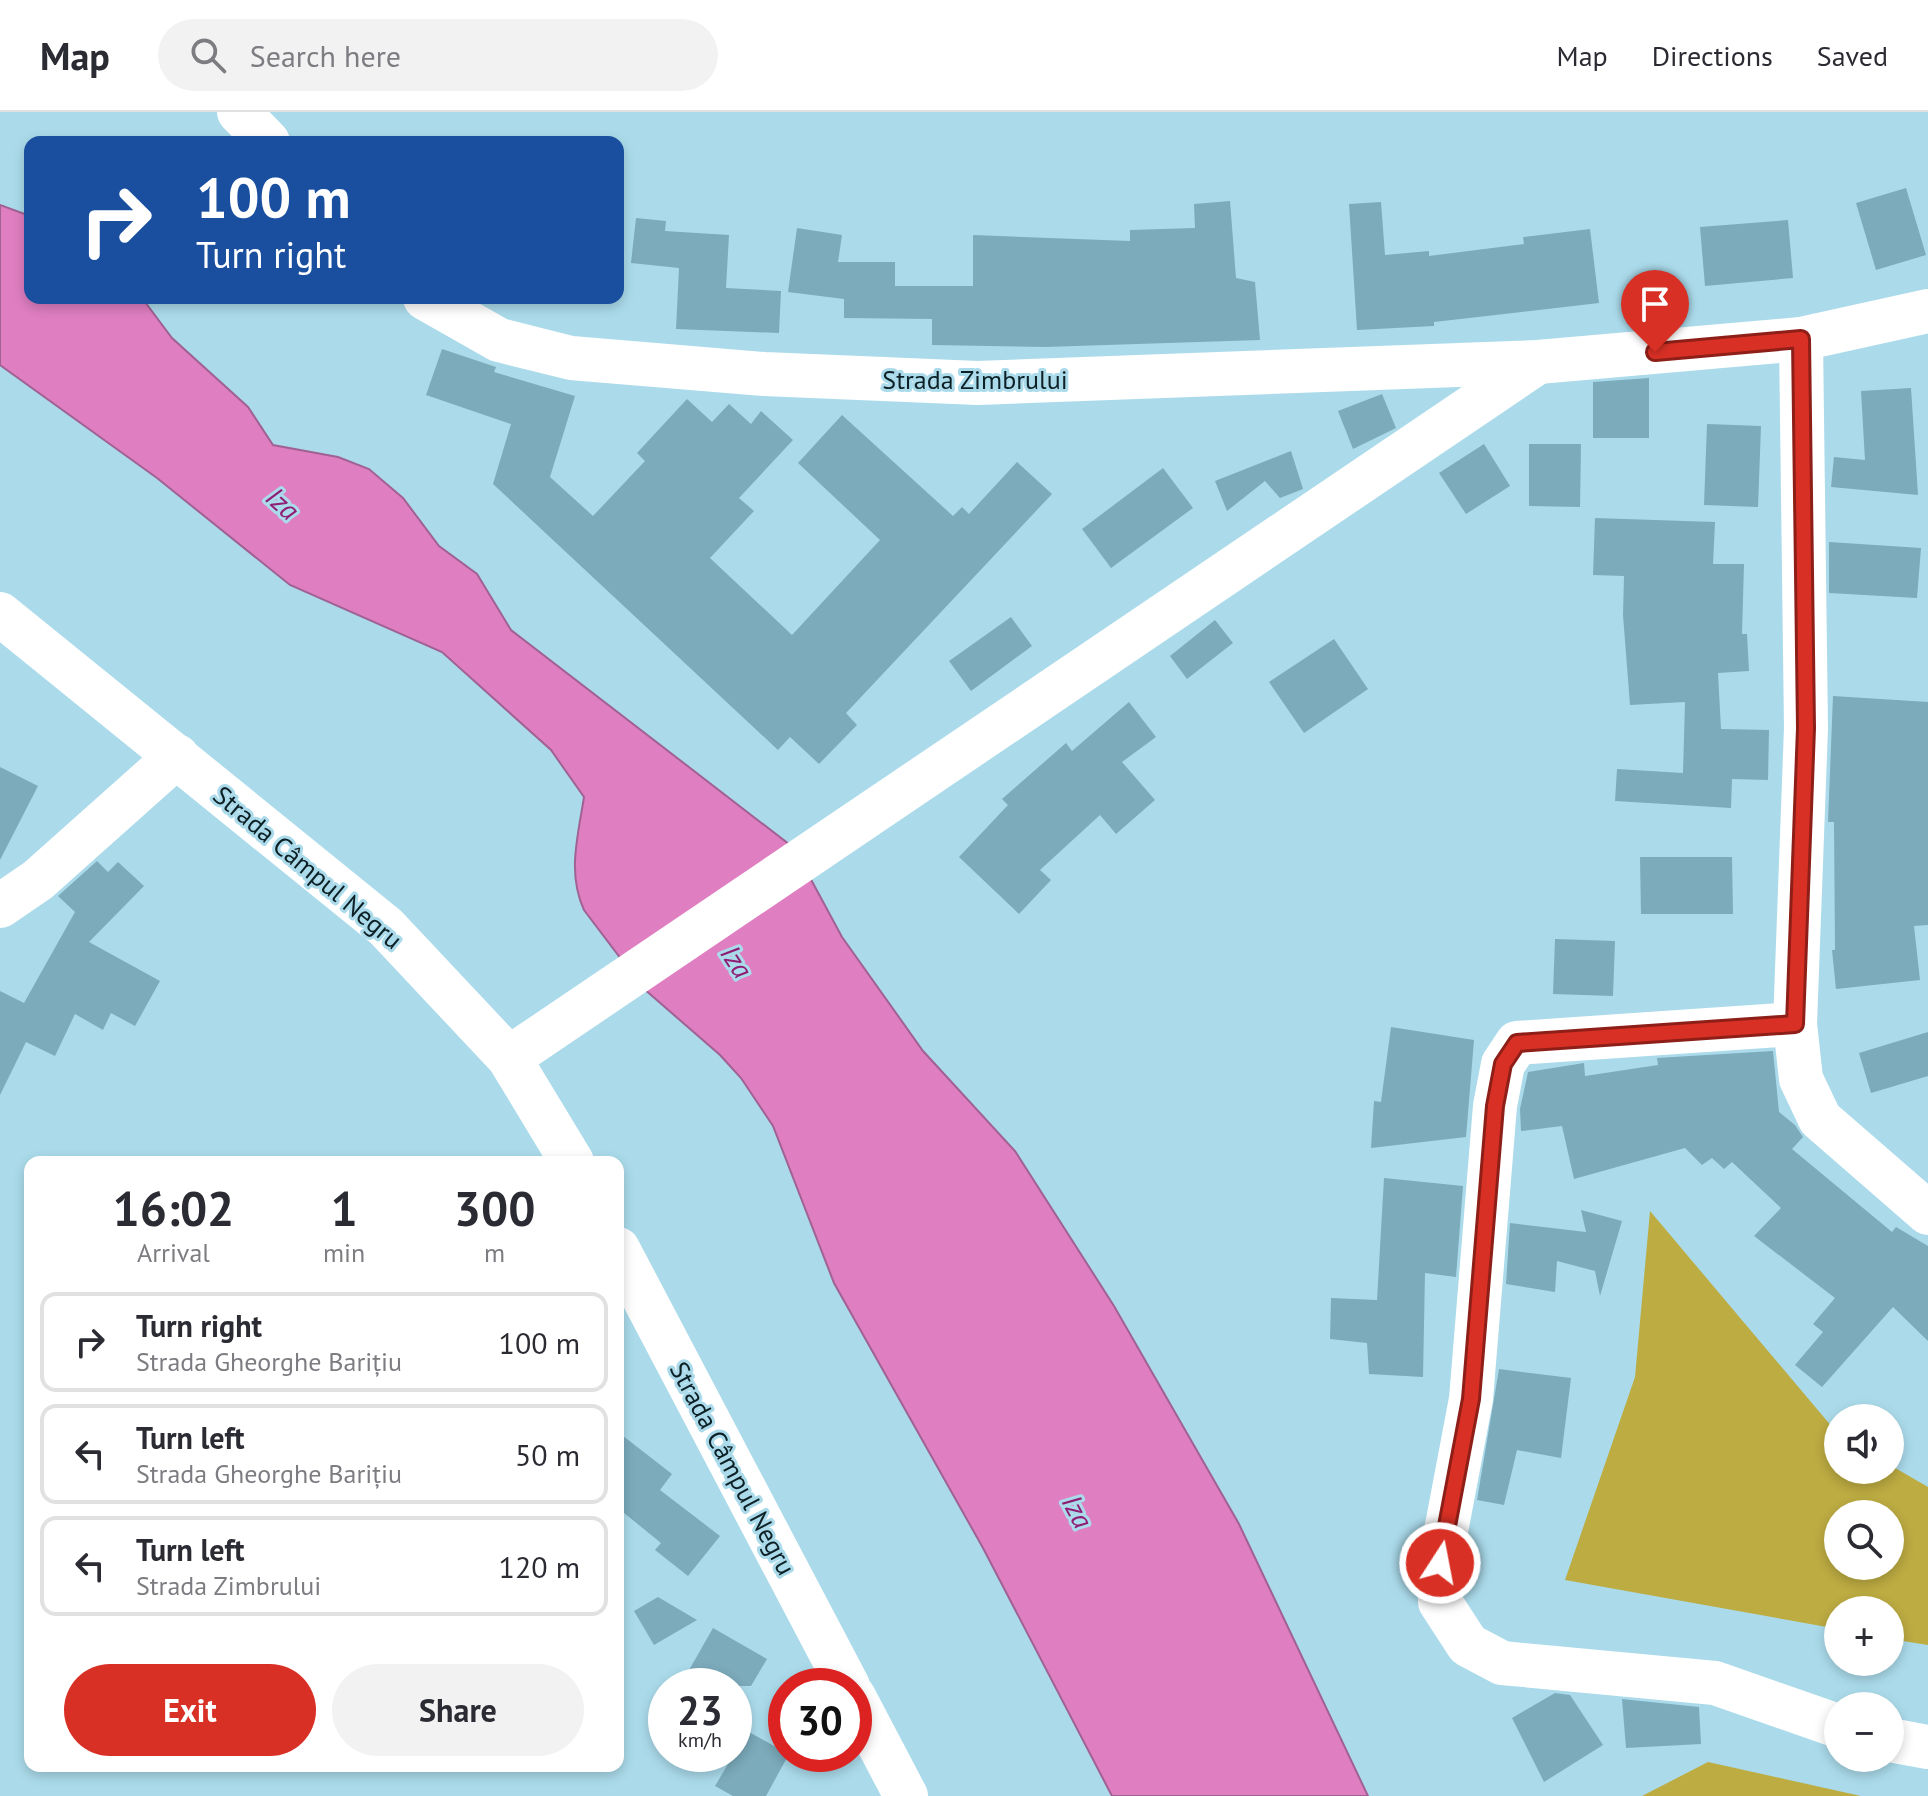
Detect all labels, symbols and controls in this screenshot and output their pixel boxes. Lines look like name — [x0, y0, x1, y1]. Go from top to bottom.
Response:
search box — [158, 19, 718, 91]
text: Map — [40, 31, 110, 80]
icon: search — [186, 33, 230, 77]
text: Search here — [250, 36, 401, 75]
text: Map — [1557, 37, 1608, 74]
text: Directions — [1652, 37, 1773, 74]
text: Saved — [1817, 37, 1888, 74]
text: 100 m — [196, 161, 351, 233]
icon: right — [64, 168, 168, 272]
text: Turn right — [196, 231, 346, 278]
pin — [1621, 270, 1689, 352]
icon: arrive — [1633, 282, 1677, 326]
street label: Strada Zimbrului — [882, 363, 1068, 396]
water label: Iza — [258, 478, 308, 528]
street label: Strada Câmpul Negru — [207, 778, 409, 956]
water label: Iza — [713, 937, 762, 985]
text: 16:02 — [113, 1177, 234, 1239]
text: 1 — [330, 1177, 358, 1239]
text: 300 — [454, 1177, 535, 1239]
text: Arrival — [137, 1236, 210, 1269]
text: min — [323, 1236, 365, 1269]
text: m — [484, 1236, 505, 1269]
text: Turn right — [136, 1306, 262, 1345]
icon: right — [68, 1320, 112, 1364]
text: 100 m — [499, 1323, 580, 1362]
text: Strada Gheorghe Barițiu — [136, 1345, 402, 1378]
street label: Strada Câmpul Negru — [663, 1356, 803, 1580]
map controls — [1824, 1404, 1904, 1772]
button: sound — [1824, 1404, 1904, 1484]
text: Turn left — [136, 1418, 244, 1457]
icon: left — [68, 1432, 112, 1476]
text: 50 m — [515, 1435, 580, 1474]
text: Strada Gheorghe Barițiu — [136, 1457, 402, 1490]
water label: Iza — [1054, 1488, 1102, 1535]
button: search — [1824, 1500, 1904, 1580]
position arrow — [1398, 1521, 1482, 1605]
text: Turn left — [136, 1530, 244, 1569]
icon: left — [68, 1544, 112, 1588]
text: 120 m — [499, 1547, 580, 1586]
text: Strada Zimbrului — [136, 1569, 321, 1602]
button: + — [1824, 1596, 1904, 1676]
button: Exit — [64, 1664, 316, 1756]
button: Share — [332, 1664, 584, 1756]
speed limit sign: 30 — [768, 1668, 872, 1772]
text: 23 — [677, 1684, 723, 1736]
button: − — [1824, 1692, 1904, 1772]
text: km/h — [678, 1727, 722, 1753]

